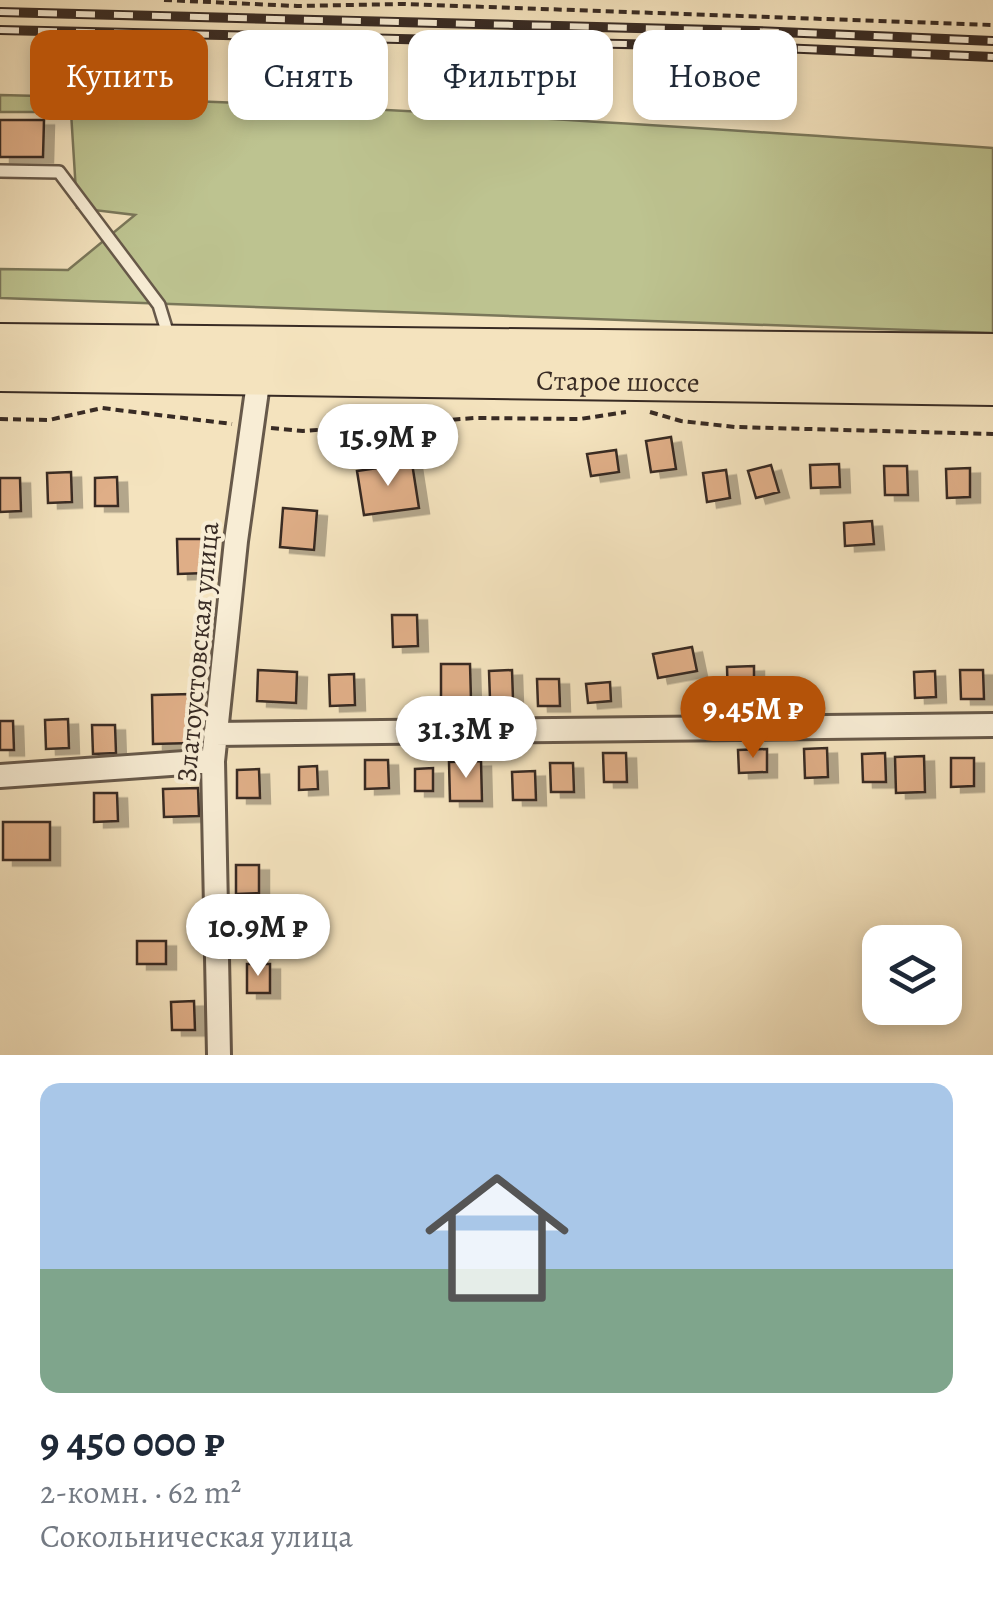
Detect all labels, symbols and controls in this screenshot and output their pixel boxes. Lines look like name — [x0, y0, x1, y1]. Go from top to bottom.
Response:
chip: Купить — [30, 30, 208, 120]
chip: Снять — [228, 30, 388, 120]
chip: Фильтры — [408, 30, 613, 120]
chip: Новое — [633, 30, 797, 120]
street label: Старое шоссе — [536, 362, 700, 402]
pin: 15.9M ₽ — [296, 404, 480, 489]
text: 15.9M ₽ — [339, 414, 437, 458]
street label: Златоустовская улица — [168, 520, 228, 784]
pin: 9.45M ₽ — [661, 676, 845, 761]
text: 9.45M ₽ — [702, 686, 804, 730]
pin: 31.3M ₽ — [374, 696, 558, 781]
text: 31.3M ₽ — [418, 706, 514, 750]
pin: 10.9M ₽ — [166, 894, 350, 979]
text: 10.9M ₽ — [208, 904, 308, 948]
map controls — [862, 925, 962, 1025]
button: layers — [862, 925, 962, 1025]
icon: home — [407, 1148, 587, 1328]
text: 9 450 000 ₽ — [40, 1413, 225, 1470]
text: 2-комн. · 62 m² — [40, 1470, 241, 1514]
text: Сокольническая улица — [40, 1514, 353, 1558]

